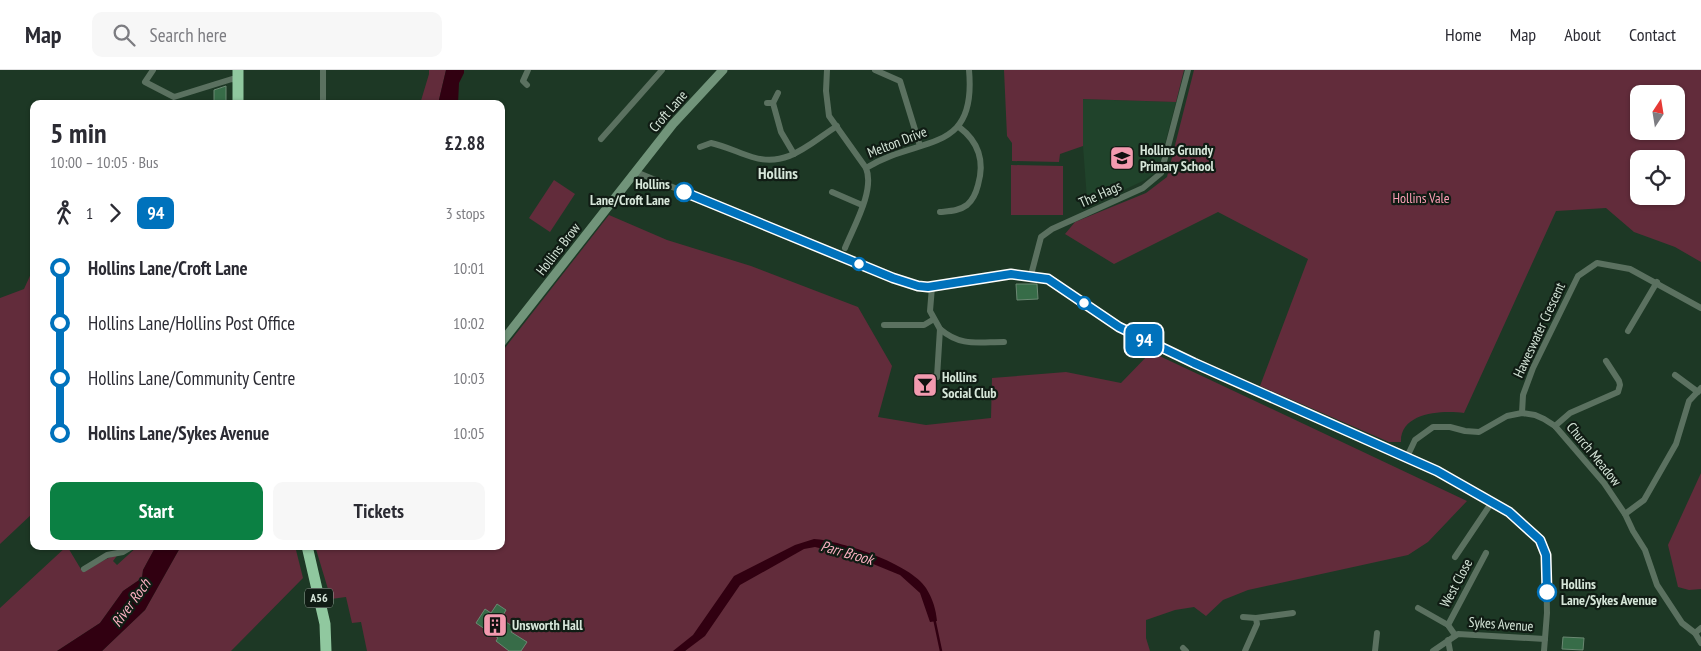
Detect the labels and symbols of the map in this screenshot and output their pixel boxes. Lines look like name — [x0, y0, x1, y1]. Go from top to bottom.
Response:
north arrow — [1630, 85, 1685, 140]
street label: Croft Lane — [645, 86, 691, 136]
street label: Melton Drive — [865, 122, 930, 162]
place label: Hollins Grundy Primary School — [1140, 141, 1215, 175]
school or university icon: Hollins Grundy Primary School — [1109, 145, 1135, 171]
district label: Hollins — [758, 163, 798, 183]
place label: Hollins Lane/Croft Lane — [590, 175, 670, 209]
street label: The Hags — [1076, 177, 1124, 211]
marker: Hollins Lane/Croft Lane — [674, 182, 694, 202]
park label: Hollins Vale — [1392, 189, 1450, 207]
street label: Hollins Brow — [532, 219, 584, 279]
unlabelled marker — [852, 257, 866, 271]
street label: Haweswater Crescent — [1509, 279, 1569, 380]
unlabelled marker — [1077, 296, 1091, 310]
line badge: 94 — [1122, 324, 1166, 356]
place label: Hollins Social Club — [942, 368, 997, 402]
bar icon: Hollins Social Club — [912, 372, 938, 398]
street label: Church Meadow — [1563, 418, 1626, 490]
water label: Parr Brook — [819, 536, 878, 570]
street label: West Close — [1436, 555, 1476, 610]
water label: River Roch — [107, 574, 155, 630]
place label: Hollins Lane/Sykes Avenue — [1561, 575, 1657, 609]
marker: Hollins Lane/Sykes Avenue — [1537, 582, 1557, 602]
road number: A56 — [305, 588, 333, 608]
building icon: Unsworth Hall — [482, 612, 508, 638]
street label: Sykes Avenue — [1468, 613, 1534, 635]
place label: Unsworth Hall — [512, 616, 583, 634]

